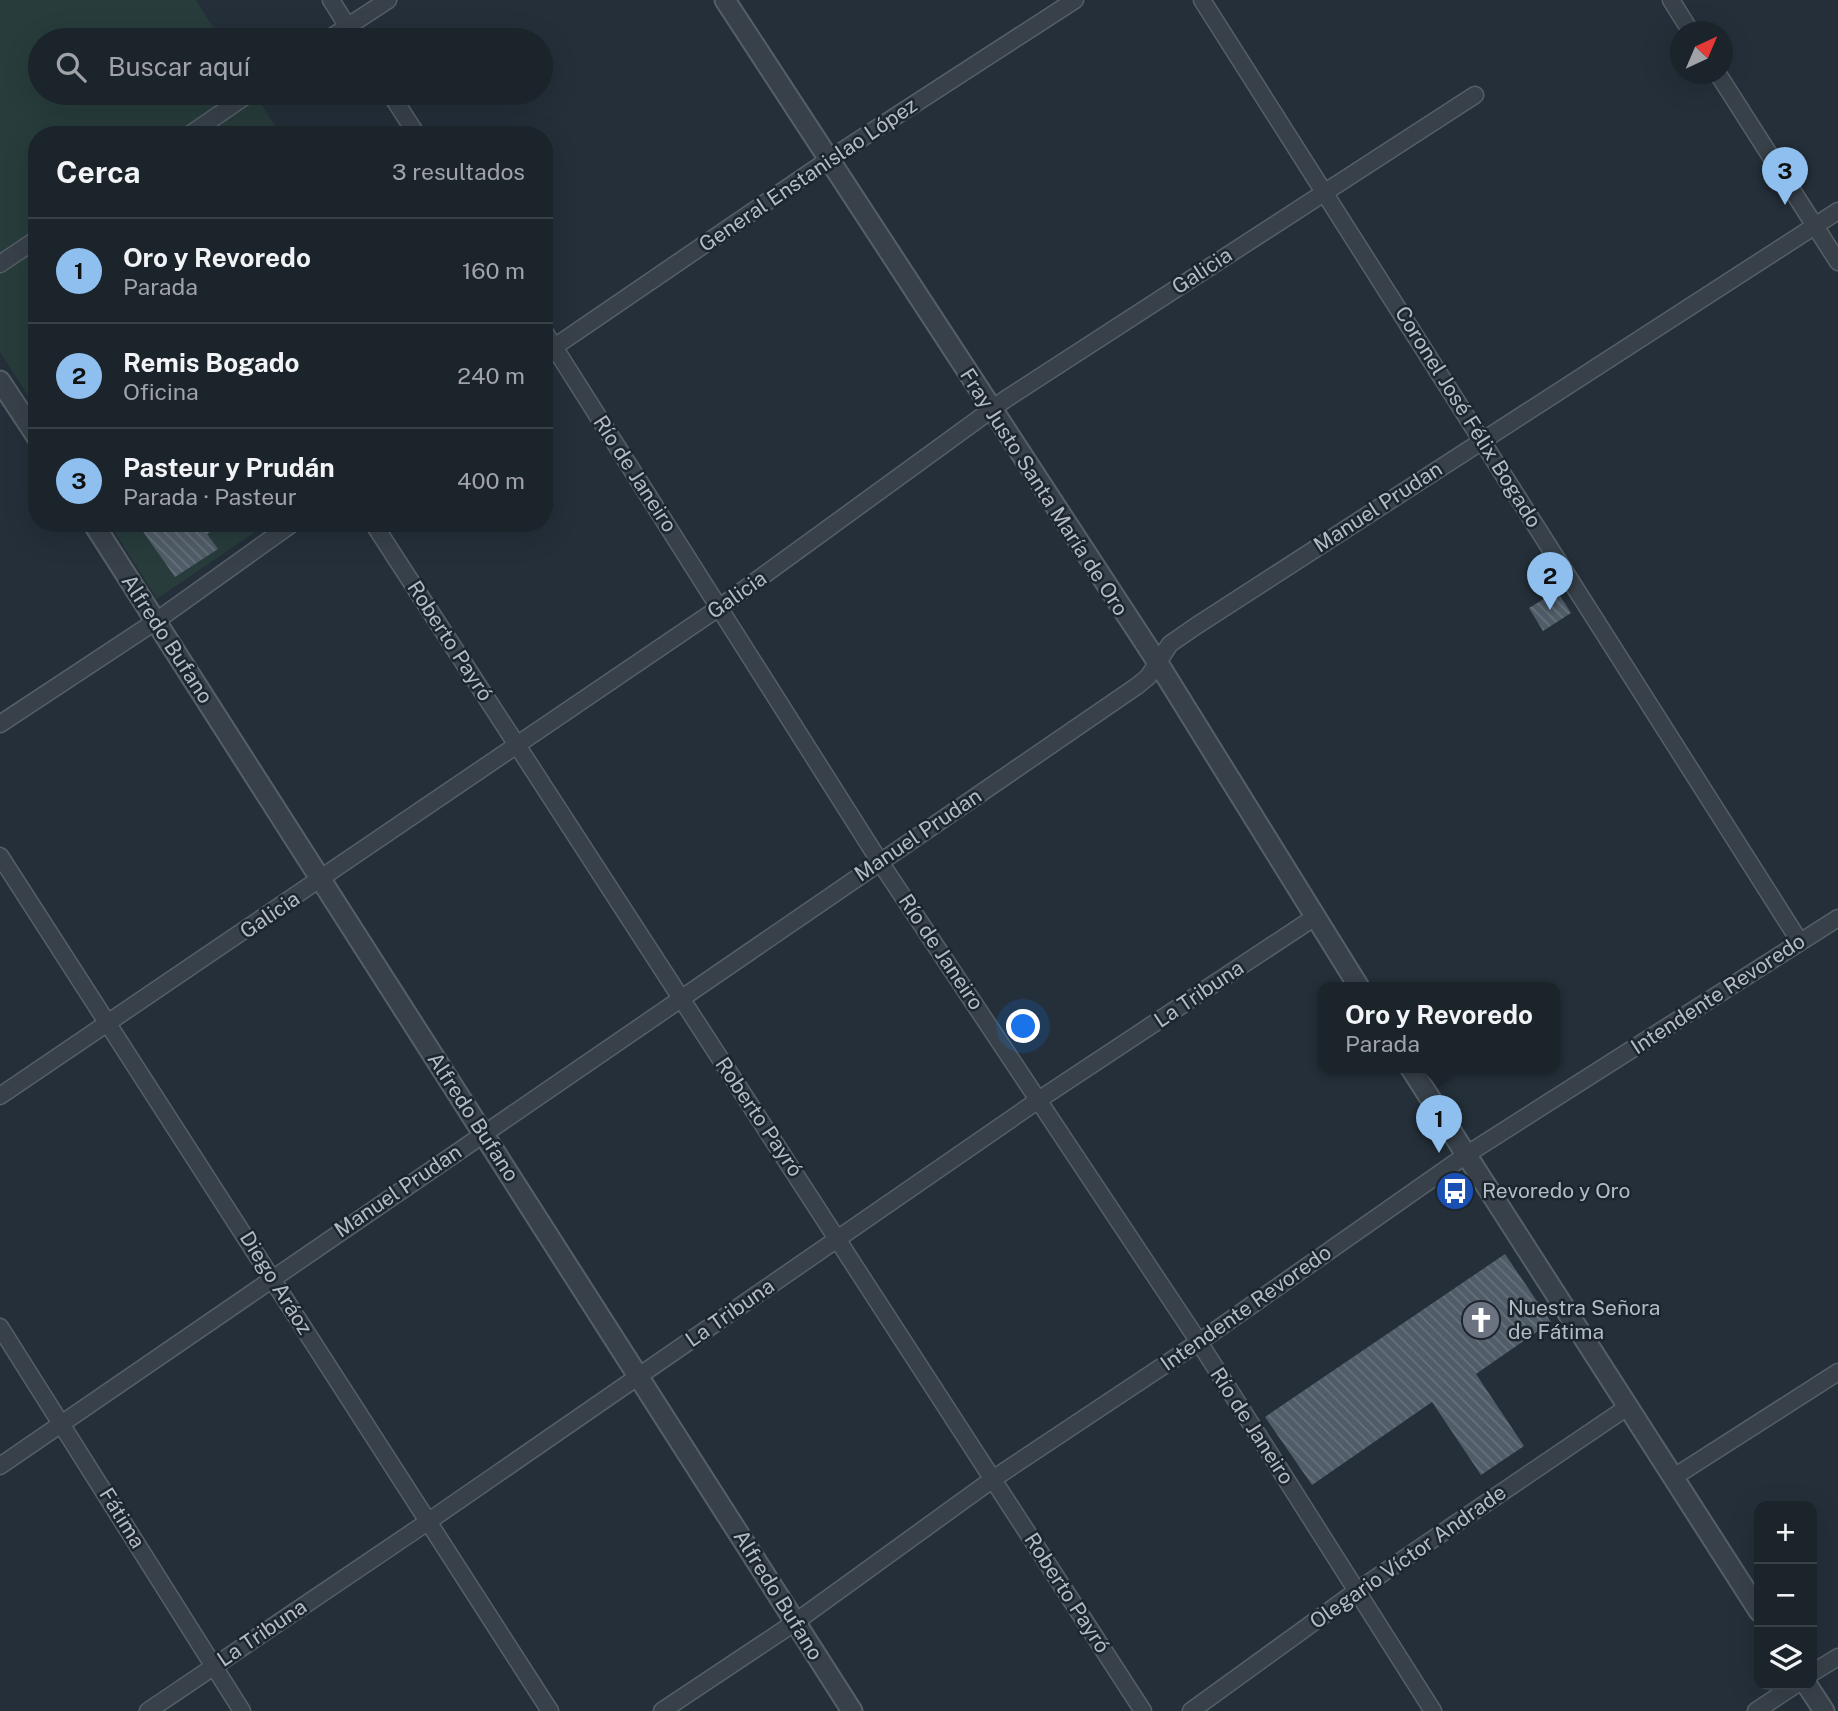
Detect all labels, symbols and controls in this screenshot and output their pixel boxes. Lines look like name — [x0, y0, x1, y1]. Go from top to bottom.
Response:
north arrow — [1670, 21, 1733, 84]
search box — [28, 28, 553, 105]
icon: search — [52, 48, 90, 86]
text: Buscar aquí — [108, 51, 250, 82]
street label: General Enstanislao López — [694, 92, 921, 257]
pin: 3 — [1762, 147, 1808, 205]
text: Cerca — [56, 154, 141, 190]
text: 3 resultados — [392, 158, 525, 185]
text: Oro y Revoredo — [123, 242, 311, 273]
street label: Galicia — [1167, 242, 1236, 299]
text: 1 — [74, 257, 84, 284]
text: 160 m — [462, 257, 525, 284]
text: Parada — [123, 273, 198, 300]
street label: Coronel José Félix Bogado — [1390, 301, 1547, 532]
text: Remis Bogado — [123, 347, 299, 378]
text: 2 — [72, 362, 86, 389]
text: 240 m — [457, 362, 525, 389]
street label: Fray Justo Santa María de Oro — [955, 363, 1134, 620]
text: Oficina — [123, 378, 199, 405]
street label: Río de Janeiro — [588, 411, 682, 537]
text: Pasteur y Prudán — [123, 452, 335, 483]
street label: Manuel Prudan — [1309, 456, 1447, 557]
text: 3 — [71, 467, 87, 494]
text: 400 m — [457, 467, 525, 494]
text: Parada · Pasteur — [123, 483, 297, 510]
pin: 2 — [1527, 552, 1573, 610]
street label: Galicia — [702, 565, 771, 624]
street label: Alfredo Bufano — [116, 570, 218, 708]
street label: Roberto Payró — [402, 576, 499, 706]
street label: Manuel Prudan — [849, 783, 986, 886]
street label: Galicia — [235, 886, 304, 944]
street label: Río de Janeiro — [894, 889, 989, 1014]
street label: Intendente Revoredo — [1626, 928, 1809, 1059]
street label: La Tribuna — [1149, 955, 1248, 1033]
popup — [1318, 982, 1560, 1073]
text: Oro y Revoredo — [1345, 999, 1533, 1030]
your location — [1006, 1009, 1040, 1043]
text: Parada — [1345, 1030, 1420, 1057]
street label: Alfredo Bufano — [422, 1048, 524, 1186]
street label: Roberto Payró — [710, 1052, 808, 1181]
pin: 1 — [1416, 1095, 1462, 1153]
street label: Manuel Prudan — [329, 1139, 466, 1242]
bus stop icon: Revoredo y Oro — [1434, 1170, 1476, 1212]
place label: Revoredo y Oro — [1482, 1178, 1630, 1203]
street label: Diego Aráoz — [235, 1226, 318, 1339]
street label: Intendente Revoredo — [1156, 1239, 1336, 1376]
street label: La Tribuna — [681, 1273, 779, 1352]
place label: Nuestra Señora de Fátima — [1508, 1295, 1660, 1344]
church icon: Nuestra Señora de Fátima — [1460, 1299, 1502, 1341]
street label: Río de Janeiro — [1205, 1363, 1299, 1489]
street label: Olegario Víctor Andrade — [1305, 1479, 1511, 1634]
street label: Fátima — [94, 1483, 151, 1553]
map controls — [1754, 1501, 1817, 1690]
button: + — [1754, 1501, 1817, 1564]
street label: Alfredo Bufano — [728, 1525, 828, 1664]
street label: Roberto Payró — [1019, 1528, 1116, 1658]
button: − — [1754, 1564, 1817, 1627]
street label: La Tribuna — [212, 1594, 311, 1672]
button: layers — [1754, 1627, 1817, 1690]

